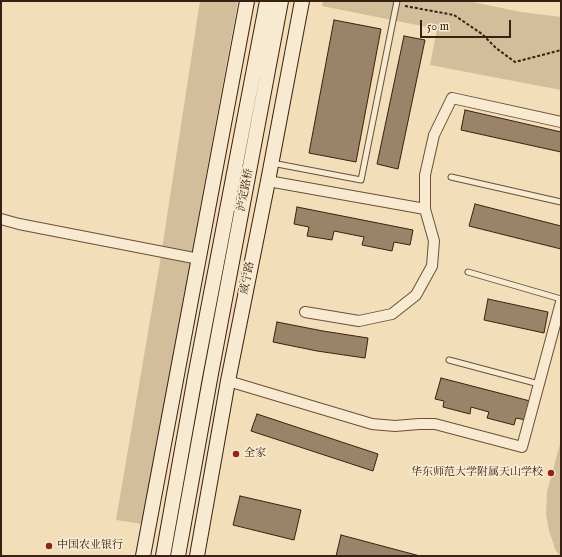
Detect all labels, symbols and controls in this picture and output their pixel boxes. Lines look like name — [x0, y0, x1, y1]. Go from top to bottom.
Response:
scale bar — [422, 12, 513, 38]
text: 50 m — [427, 19, 449, 34]
street label: 泸定路桥 — [235, 167, 257, 213]
street label: 威宁路 — [238, 261, 258, 295]
place label: 全家 — [244, 447, 266, 461]
marker: 全家 — [231, 449, 241, 459]
place label: 华东师范大学附属天山学校 — [411, 466, 543, 480]
marker: 华东师范大学附属天山学校 — [546, 468, 556, 478]
place label: 中国农业银行 — [57, 539, 123, 553]
marker: 中国农业银行 — [44, 541, 54, 551]

